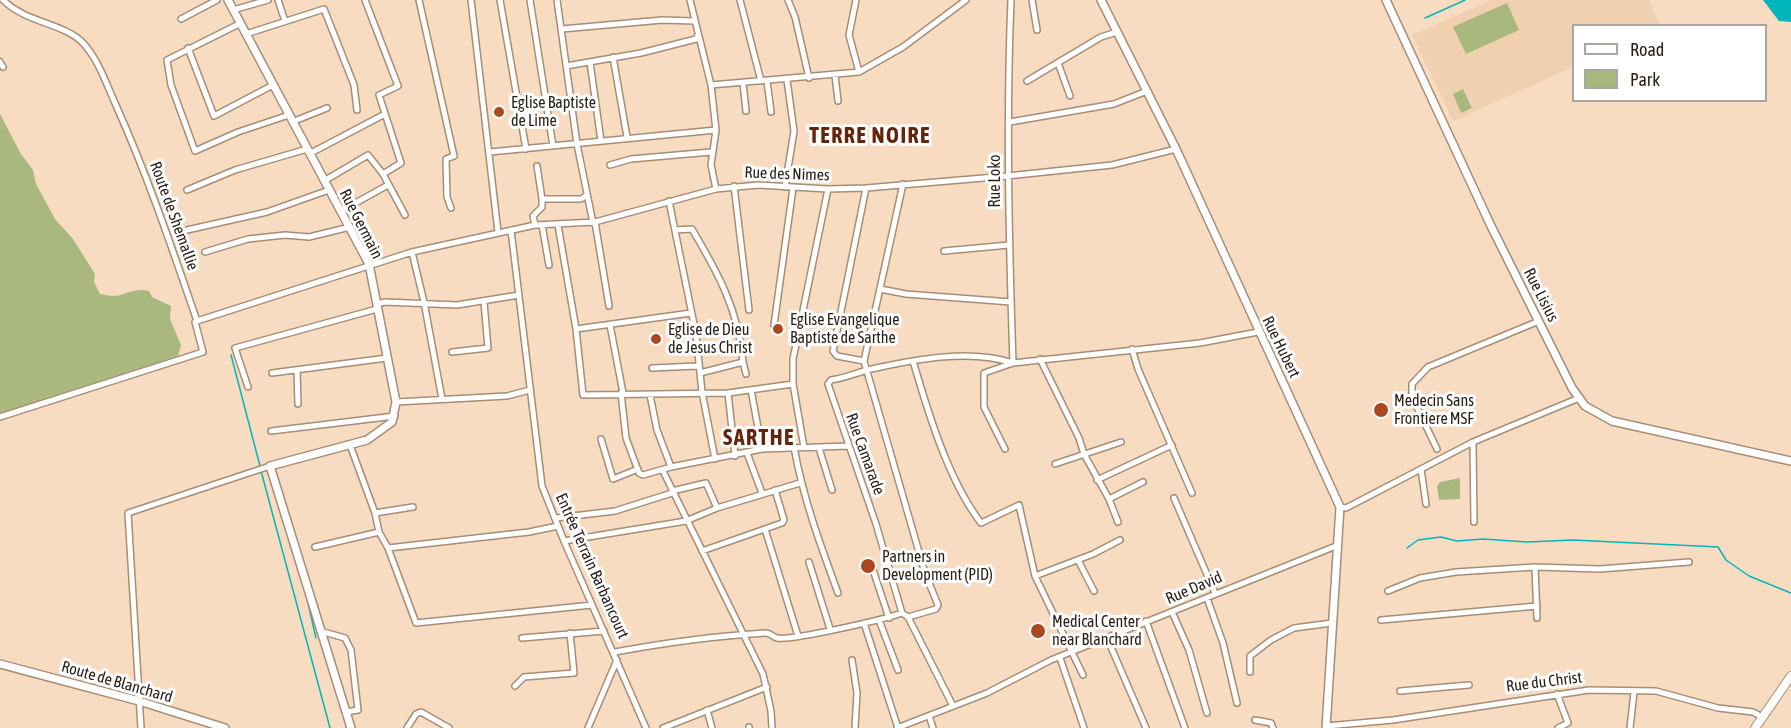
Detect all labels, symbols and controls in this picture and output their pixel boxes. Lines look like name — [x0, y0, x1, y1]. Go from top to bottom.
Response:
legend — [1572, 24, 1767, 102]
text: Road — [1630, 39, 1664, 60]
text: Park — [1630, 69, 1660, 90]
place label: Eglise Baptiste de Lime — [511, 93, 596, 131]
marker: Eglise Baptiste de Lime — [492, 105, 506, 119]
district label: TERRE NOIRE — [809, 123, 931, 149]
street label: Rue Loko — [985, 154, 1005, 208]
street label: Route de Shemallie — [145, 159, 203, 273]
street label: Rue des Nimes — [744, 163, 830, 185]
street label: Rue Germain — [335, 186, 387, 262]
street label: Rue Lisius — [1519, 265, 1563, 325]
place label: Eglise Evangelique Baptiste de Sarthe — [790, 310, 899, 348]
street label: Rue Hubert — [1258, 313, 1304, 381]
place label: Eglise de Dieu de Jesus Christ — [668, 320, 752, 358]
marker: Eglise Evangelique Baptiste de Sarthe — [771, 322, 785, 336]
marker: Eglise de Dieu de Jesus Christ — [649, 332, 663, 346]
place label: Medecin Sans Frontiere MSF — [1394, 391, 1474, 429]
marker: Medecin Sans Frontiere MSF — [1372, 401, 1390, 419]
street label: Rue Camarade — [841, 411, 889, 497]
district label: SARTHE — [723, 425, 795, 451]
street label: Entrée Terrain Barbancourt — [551, 490, 633, 642]
place label: Partners in Development (PID) — [882, 547, 993, 585]
marker: Partners in Development (PID) — [859, 557, 877, 575]
street label: Rue David — [1163, 568, 1225, 608]
place label: Medical Center near Blanchard — [1052, 612, 1142, 650]
marker: Medical Center near Blanchard — [1029, 622, 1047, 640]
street label: Route de Blanchard — [59, 657, 175, 707]
street label: Rue du Christ — [1505, 668, 1583, 696]

